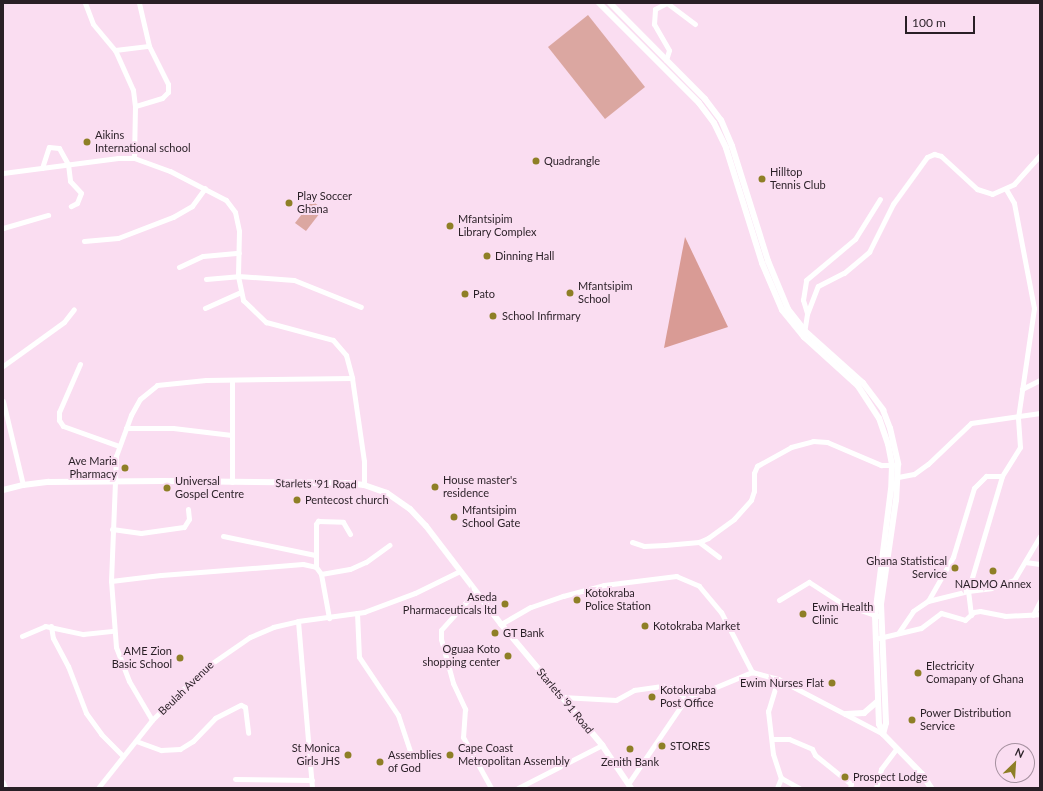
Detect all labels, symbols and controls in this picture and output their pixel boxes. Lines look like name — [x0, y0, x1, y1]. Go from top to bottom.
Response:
scale bar — [907, 8, 977, 34]
text: 100 m — [912, 15, 946, 30]
place label: Aikins International school — [95, 129, 191, 155]
marker: Aikins International school — [82, 137, 92, 147]
place label: Quadrangle — [544, 154, 600, 168]
marker: Quadrangle — [531, 156, 541, 166]
place label: Hilltop Tennis Club — [770, 166, 826, 192]
marker: Hilltop Tennis Club — [757, 174, 767, 184]
place label: Play Soccer Ghana — [297, 190, 352, 216]
marker: Play Soccer Ghana — [284, 198, 294, 208]
place label: Mfantsipim Library Complex — [458, 213, 537, 239]
marker: Mfantsipim Library Complex — [445, 221, 455, 231]
place label: Dinning Hall — [495, 249, 554, 263]
marker: Dinning Hall — [482, 251, 492, 261]
place label: Mfantsipim School — [578, 280, 633, 306]
place label: Pato — [473, 287, 495, 301]
marker: Mfantsipim School — [565, 288, 575, 298]
marker: Pato — [460, 289, 470, 299]
place label: School Infirmary — [502, 309, 581, 323]
marker: School Infirmary — [487, 310, 499, 322]
place label: Ave Maria Pharmacy — [68, 455, 117, 481]
marker: Ave Maria Pharmacy — [120, 463, 130, 473]
place label: House master's residence — [443, 474, 517, 500]
place label: Universal Gospel Centre — [175, 475, 244, 501]
street label: Starlets '91 Road — [275, 477, 357, 491]
marker: House master's residence — [430, 482, 440, 492]
marker: Universal Gospel Centre — [162, 483, 172, 493]
place label: Pentecost church — [305, 493, 389, 507]
marker: Pentecost church — [292, 495, 302, 505]
place label: Mfantsipim School Gate — [462, 504, 520, 530]
marker: Mfantsipim School Gate — [449, 512, 459, 522]
place label: Ghana Statistical Service — [866, 555, 947, 581]
marker: Ghana Statistical Service — [950, 563, 960, 573]
marker: NADMO Annex — [988, 566, 998, 576]
place label: NADMO Annex — [955, 577, 1031, 591]
place label: Kotokraba Police Station — [585, 587, 651, 613]
place label: Aseda Pharmaceuticals ltd — [403, 591, 497, 617]
marker: Kotokraba Police Station — [572, 595, 582, 605]
marker: Aseda Pharmaceuticals ltd — [500, 599, 510, 609]
place label: Ewim Health Clinic — [812, 601, 873, 627]
marker: Ewim Health Clinic — [797, 608, 809, 620]
place label: Kotokraba Market — [653, 619, 740, 633]
marker: Kotokraba Market — [640, 621, 650, 631]
place label: GT Bank — [503, 626, 545, 640]
marker: GT Bank — [490, 628, 500, 638]
place label: Oguaa Koto shopping center — [422, 643, 500, 669]
place label: AME Zion Basic School — [112, 645, 172, 671]
marker: Oguaa Koto shopping center — [503, 651, 513, 661]
marker: AME Zion Basic School — [175, 653, 185, 663]
street label: Beulah Avenue — [155, 658, 217, 718]
place label: Electricity Comapany of Ghana — [926, 660, 1024, 686]
street label: Starlets '91 Road — [534, 666, 596, 736]
marker: Electricity Comapany of Ghana — [913, 668, 923, 678]
place label: Ewim Nurses Flat — [740, 676, 824, 690]
marker: Ewim Nurses Flat — [827, 678, 837, 688]
place label: Kotokuraba Post Office — [660, 684, 716, 710]
marker: Kotokuraba Post Office — [647, 692, 657, 702]
place label: Power Distribution Service — [920, 707, 1011, 733]
marker: Power Distribution Service — [907, 715, 917, 725]
place label: STORES — [670, 739, 710, 753]
marker: STORES — [657, 741, 667, 751]
place label: St Monica Girls JHS — [292, 742, 340, 768]
place label: Cape Coast Metropolitan Assembly — [458, 742, 570, 768]
north arrow — [995, 743, 1035, 783]
marker: Zenith Bank — [625, 744, 635, 754]
text: N — [1013, 745, 1026, 760]
place label: Assemblies of God — [388, 749, 442, 775]
marker: St Monica Girls JHS — [343, 750, 353, 760]
marker: Cape Coast Metropolitan Assembly — [445, 750, 455, 760]
place label: Zenith Bank — [601, 755, 659, 769]
marker: Assemblies of God — [375, 757, 385, 767]
place label: Prospect Lodge — [853, 770, 927, 784]
marker: Prospect Lodge — [840, 772, 850, 782]

